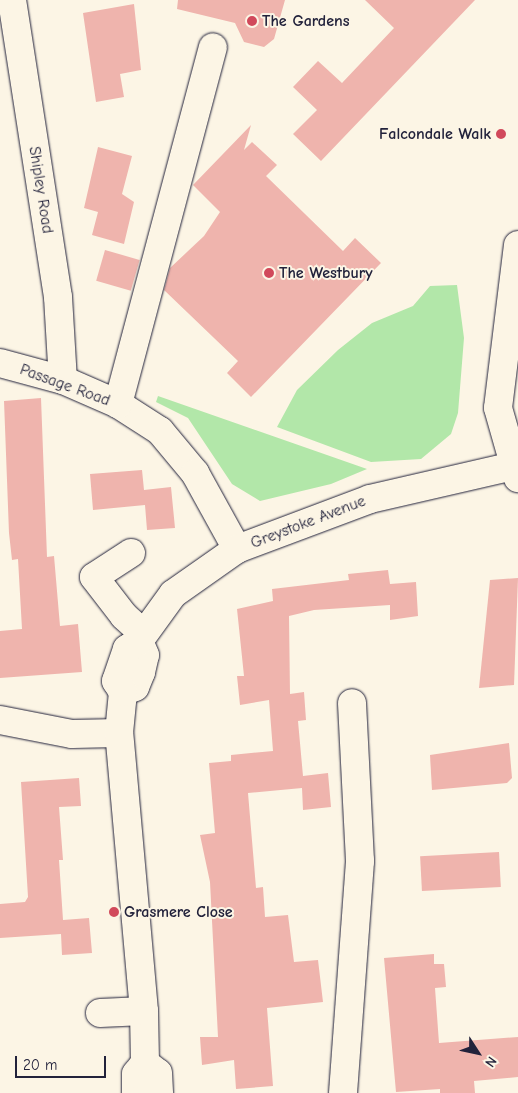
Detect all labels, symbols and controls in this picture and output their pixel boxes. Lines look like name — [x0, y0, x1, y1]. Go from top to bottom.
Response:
place label: The Gardens — [262, 11, 349, 31]
marker: The Gardens — [246, 15, 258, 27]
place label: Falcondale Walk — [379, 124, 491, 144]
marker: Falcondale Walk — [495, 128, 507, 140]
street label: Shipley Road — [25, 145, 57, 235]
place label: The Westbury — [279, 263, 373, 283]
marker: The Westbury — [263, 267, 275, 279]
street label: Passage Road — [17, 360, 113, 410]
street label: Greystoke Avenue — [248, 491, 368, 553]
place label: Grasmere Close — [124, 902, 233, 922]
marker: Grasmere Close — [108, 906, 120, 918]
north arrow — [453, 1028, 503, 1078]
scale bar — [18, 1046, 109, 1078]
text: N — [481, 1053, 500, 1071]
text: 20 m — [23, 1056, 57, 1074]

